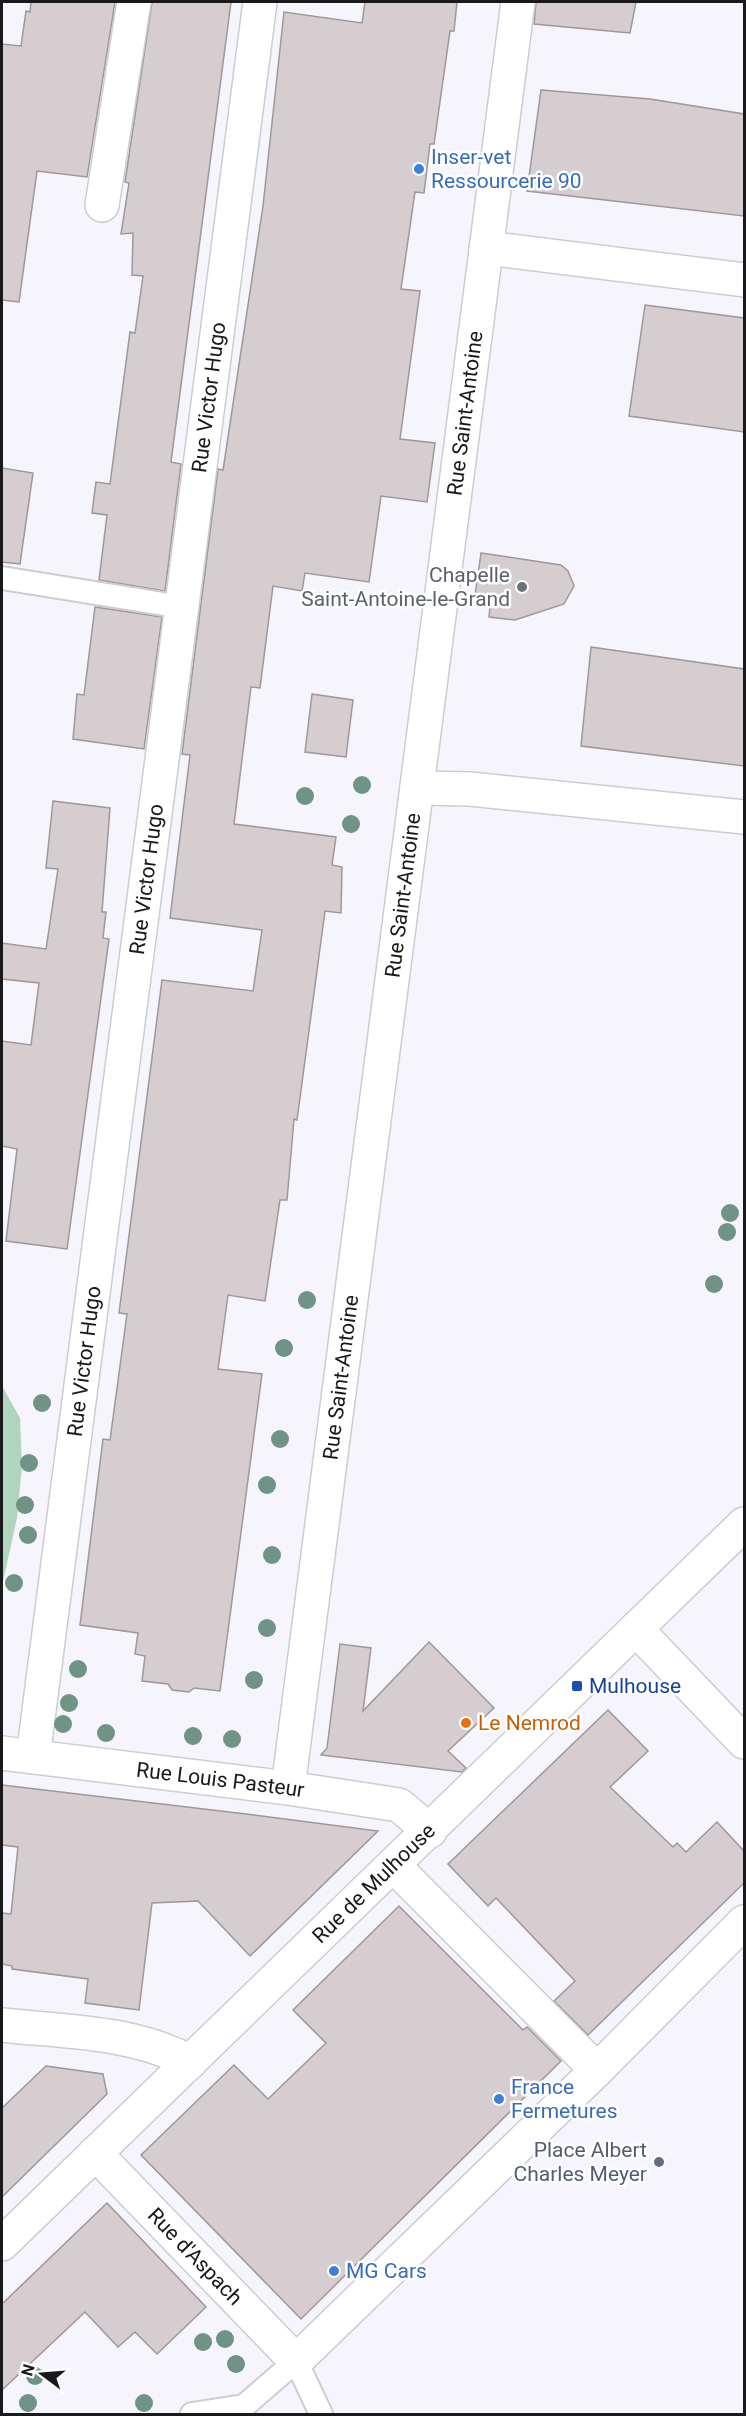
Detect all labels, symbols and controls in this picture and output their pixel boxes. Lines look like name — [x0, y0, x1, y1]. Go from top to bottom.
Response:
place label: Inser-vet Ressourcerie 90 — [431, 145, 582, 193]
marker: Inser-vet Ressourcerie 90 — [412, 162, 426, 176]
street label: Rue Victor Hugo — [187, 321, 231, 474]
street label: Rue Saint-Antoine — [443, 329, 488, 497]
place label: Chapelle Saint-Antoine-le-Grand — [301, 563, 510, 611]
marker: Chapelle Saint-Antoine-le-Grand — [515, 580, 529, 594]
street label: Rue Victor Hugo — [125, 803, 168, 956]
street label: Rue Saint-Antoine — [380, 812, 425, 979]
street label: Rue Victor Hugo — [63, 1285, 106, 1438]
street label: Rue Saint-Antoine — [318, 1294, 363, 1461]
place label: Mulhouse — [589, 1674, 681, 1698]
marker: Mulhouse — [570, 1679, 584, 1693]
place label: Le Nemrod — [478, 1711, 581, 1735]
marker: Le Nemrod — [459, 1716, 473, 1730]
street label: Rue Louis Pasteur — [135, 1758, 306, 1802]
street label: Rue de Mulhouse — [308, 1819, 440, 1948]
place label: France Fermetures — [511, 2075, 618, 2123]
marker: France Fermetures — [492, 2092, 506, 2106]
place label: Place Albert Charles Meyer — [514, 2138, 647, 2186]
marker: Place Albert Charles Meyer — [652, 2155, 666, 2169]
street label: Rue d'Aspach — [143, 2203, 247, 2310]
place label: MG Cars — [346, 2259, 427, 2283]
marker: MG Cars — [327, 2264, 341, 2278]
north arrow — [12, 2344, 72, 2404]
text: N — [17, 2362, 39, 2378]

